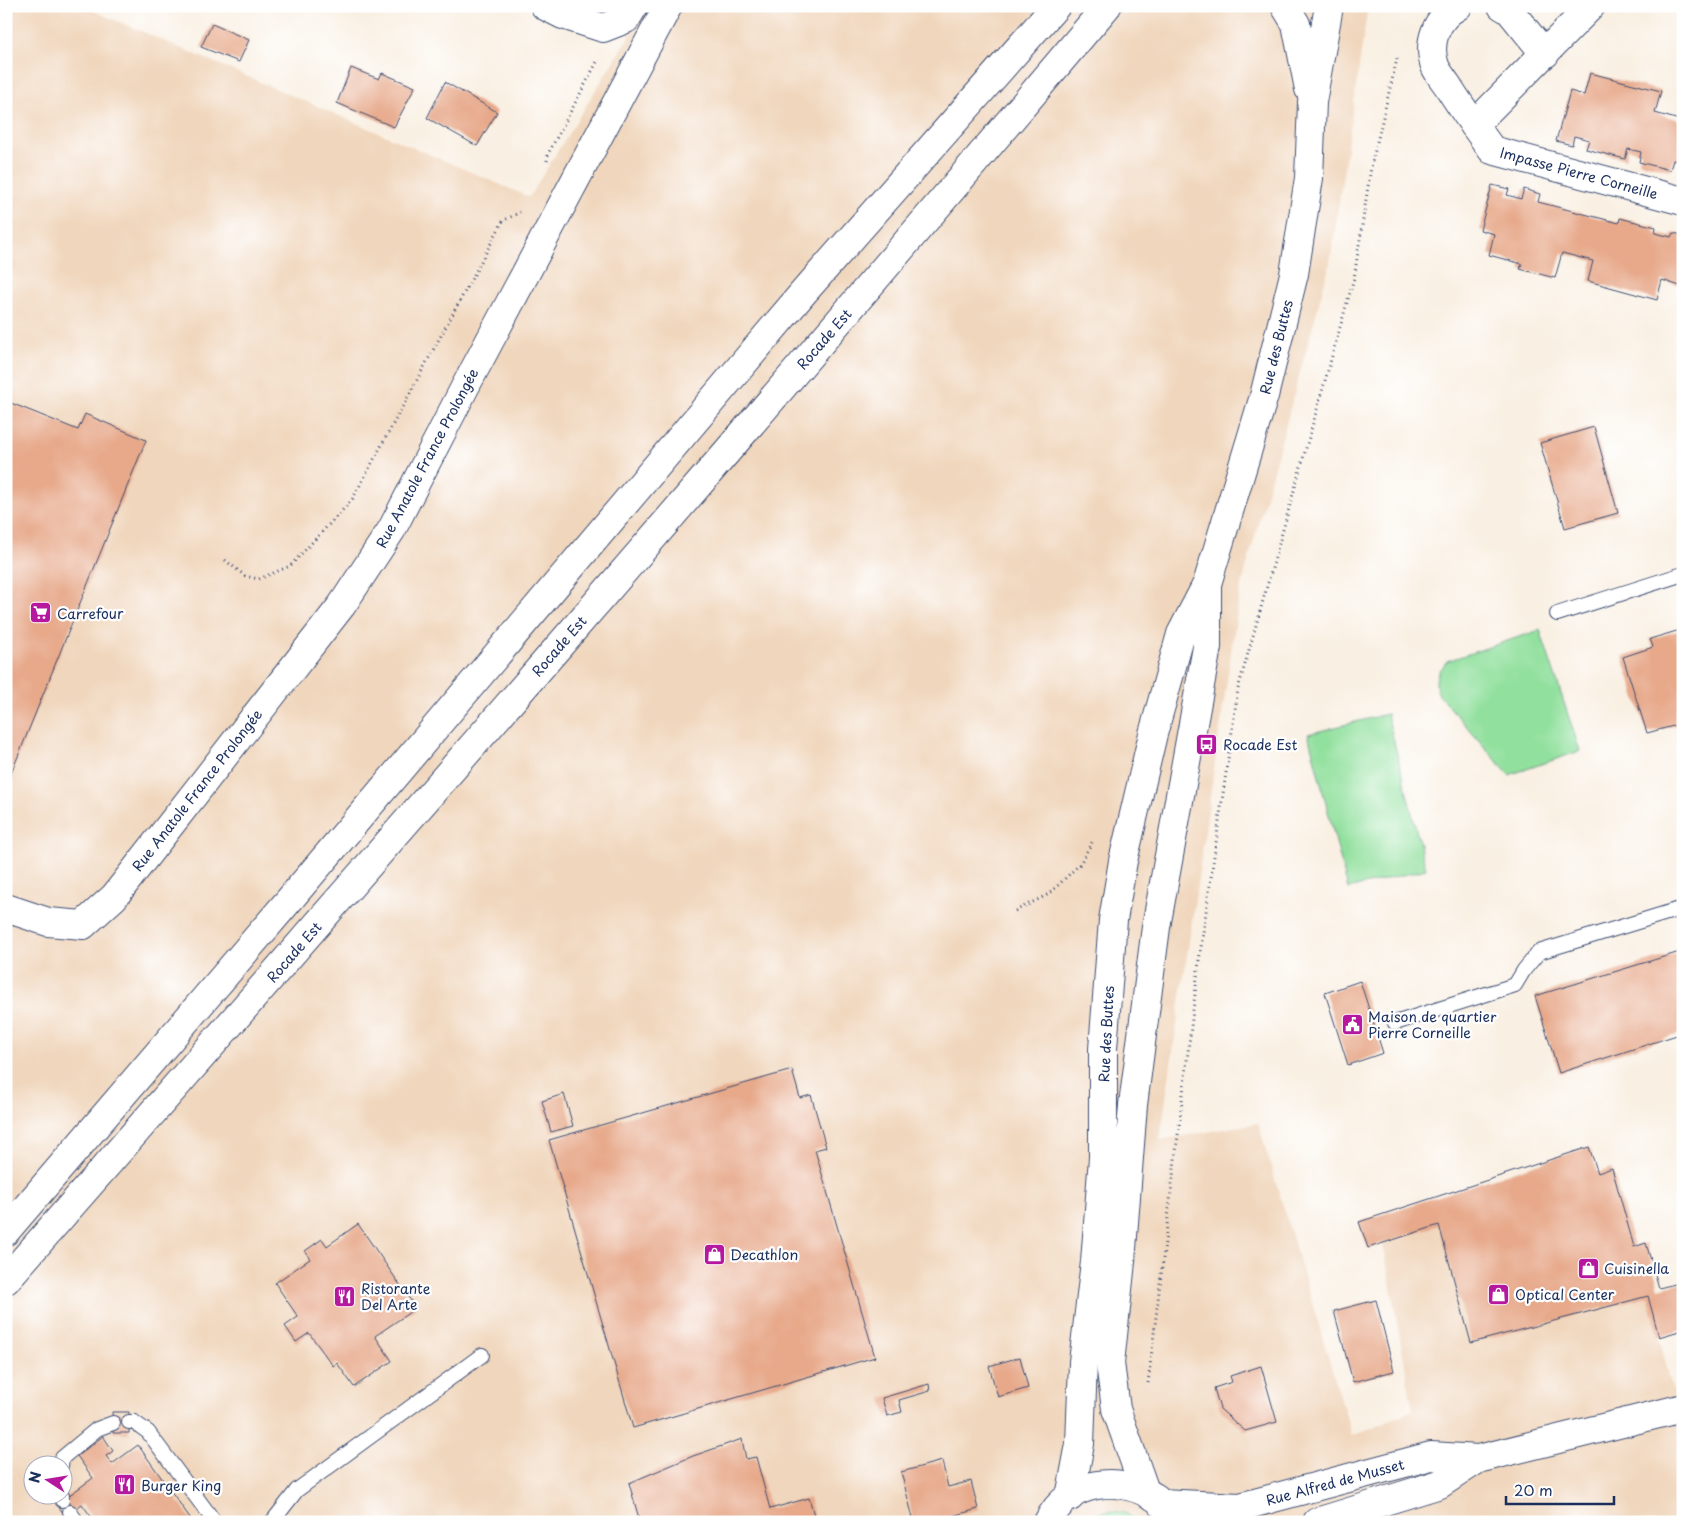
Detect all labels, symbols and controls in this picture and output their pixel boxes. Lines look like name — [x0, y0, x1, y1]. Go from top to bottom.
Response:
street label: Impasse Pierre Corneille — [1498, 142, 1661, 204]
street label: Rue des Buttes — [1254, 297, 1298, 397]
street label: Rocade Est — [792, 304, 856, 374]
street label: Rue Anatole France Prolongée — [371, 364, 483, 552]
supermarket icon: Carrefour — [29, 601, 53, 625]
place label: Carrefour — [57, 603, 124, 624]
street label: Rocade Est — [527, 611, 591, 681]
street label: Rue Anatole France Prolongée — [127, 704, 267, 876]
bus stop icon: Rocade Est — [1195, 732, 1219, 756]
place label: Rocade Est — [1223, 734, 1297, 755]
street label: Rocade Est — [262, 917, 326, 987]
street label: Rue des Buttes — [1093, 985, 1119, 1083]
place label: Maison de quartier Pierre Corneille — [1368, 1006, 1497, 1043]
public building icon: Maison de quartier Pierre Corneille — [1340, 1012, 1364, 1036]
shop icon: Decathlon — [702, 1242, 726, 1266]
place label: Decathlon — [730, 1244, 798, 1265]
shop icon: Cuisinella — [1576, 1256, 1600, 1280]
place label: Cuisinella — [1604, 1258, 1669, 1279]
place label: Ristorante Del Arte — [361, 1278, 431, 1315]
shop icon: Optical Center — [1487, 1282, 1511, 1306]
restaurant icon: Ristorante Del Arte — [333, 1284, 357, 1308]
place label: Optical Center — [1515, 1284, 1615, 1305]
street label: Rue Alfred de Musset — [1264, 1453, 1407, 1511]
north arrow — [22, 1456, 72, 1506]
text: N — [23, 1470, 46, 1485]
restaurant icon: Burger King — [113, 1473, 137, 1497]
scale bar — [1506, 1473, 1614, 1505]
place label: Burger King — [141, 1475, 221, 1496]
text: 20 m — [1514, 1478, 1553, 1501]

